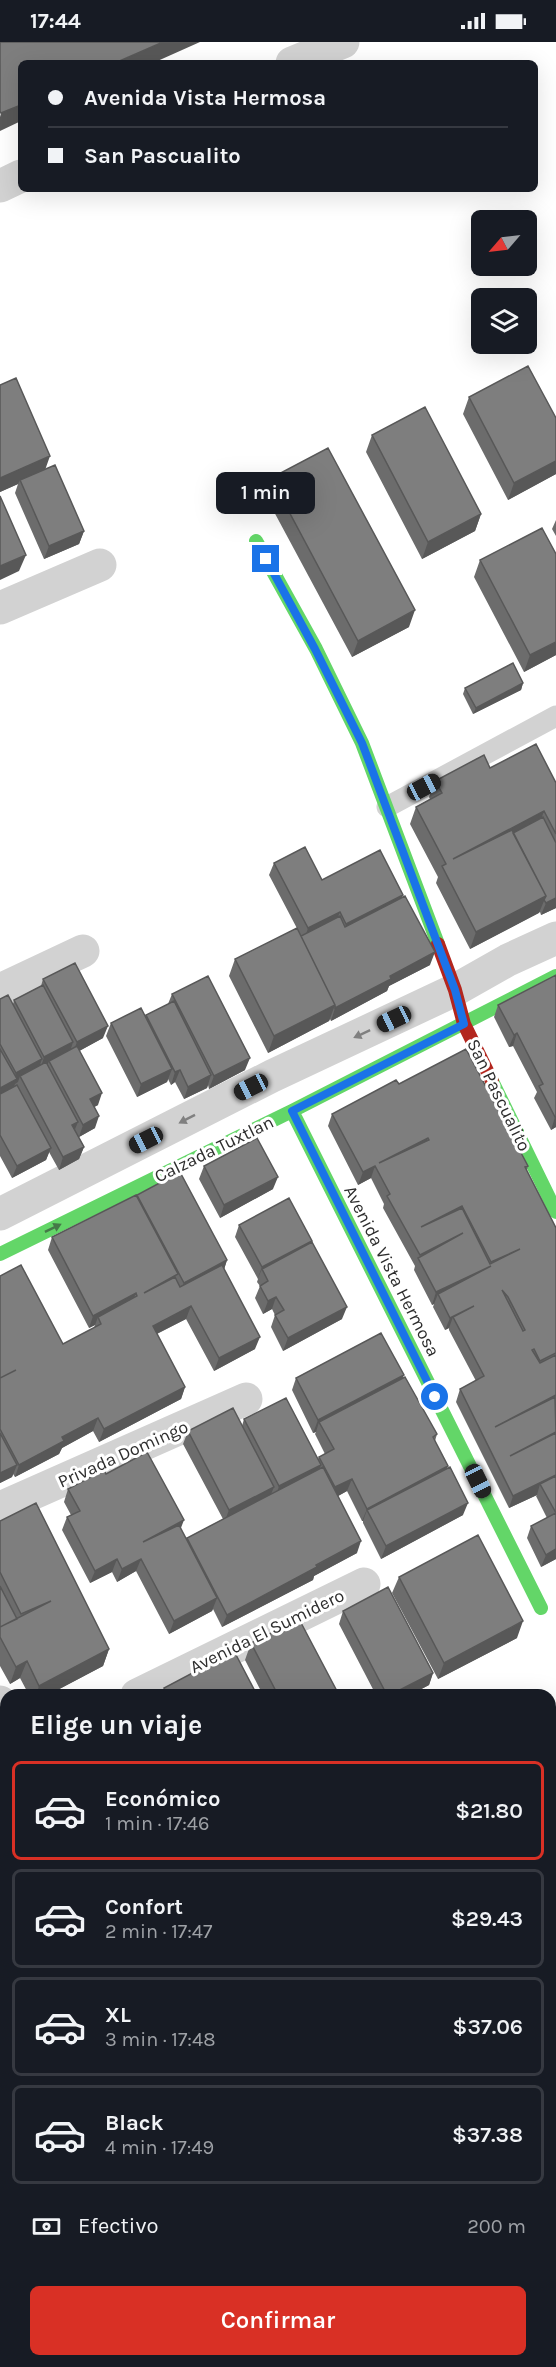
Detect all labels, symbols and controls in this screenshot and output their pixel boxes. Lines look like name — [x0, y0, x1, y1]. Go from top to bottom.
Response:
text: 17:44 — [30, 8, 81, 34]
text: Avenida Vista Hermosa — [84, 85, 326, 111]
text: San Pascualito — [84, 143, 241, 169]
north arrow — [471, 210, 537, 276]
map controls — [471, 210, 537, 354]
button: layers — [471, 288, 537, 354]
callout: 1 min — [216, 472, 316, 514]
text: 1 min — [241, 481, 290, 504]
route end — [252, 545, 279, 572]
car — [404, 771, 444, 803]
car — [374, 1003, 414, 1035]
one-way arrow — [354, 1029, 371, 1038]
street label: San Pascualito — [462, 1035, 536, 1155]
car — [231, 1071, 271, 1103]
street label: Calzada Tuxtlan — [151, 1111, 277, 1187]
one-way arrow — [178, 1114, 195, 1124]
car — [126, 1124, 166, 1156]
street label: Avenida Vista Hermosa — [339, 1182, 445, 1360]
one-way arrow — [44, 1224, 61, 1233]
route start — [421, 1383, 448, 1410]
street label: Privada Domingo — [54, 1415, 192, 1493]
car — [462, 1461, 494, 1501]
street label: Avenida El Sumidero — [186, 1584, 348, 1678]
text: Elige un viaje — [30, 1709, 202, 1741]
icon: car — [33, 1784, 87, 1838]
text: Económico — [105, 1786, 220, 1812]
text: $21.80 — [455, 1798, 523, 1824]
text: 1 min · 17:46 — [105, 1812, 209, 1835]
icon: car — [33, 1892, 87, 1946]
text: Confort — [105, 1894, 183, 1920]
text: $29.43 — [451, 1906, 523, 1932]
text: 2 min · 17:47 — [105, 1920, 212, 1943]
icon: car — [33, 2000, 87, 2054]
text: XL — [105, 2002, 131, 2028]
text: $37.06 — [453, 2014, 523, 2040]
text: 3 min · 17:48 — [105, 2028, 215, 2051]
icon: car — [33, 2108, 87, 2162]
text: Black — [105, 2110, 164, 2136]
text: $37.38 — [452, 2122, 523, 2148]
text: 4 min · 17:49 — [105, 2136, 214, 2159]
icon: cash — [30, 2210, 63, 2243]
text: Efectivo — [78, 2213, 158, 2239]
text: 200 m — [467, 2215, 526, 2238]
button: Confirmar — [30, 2286, 526, 2355]

